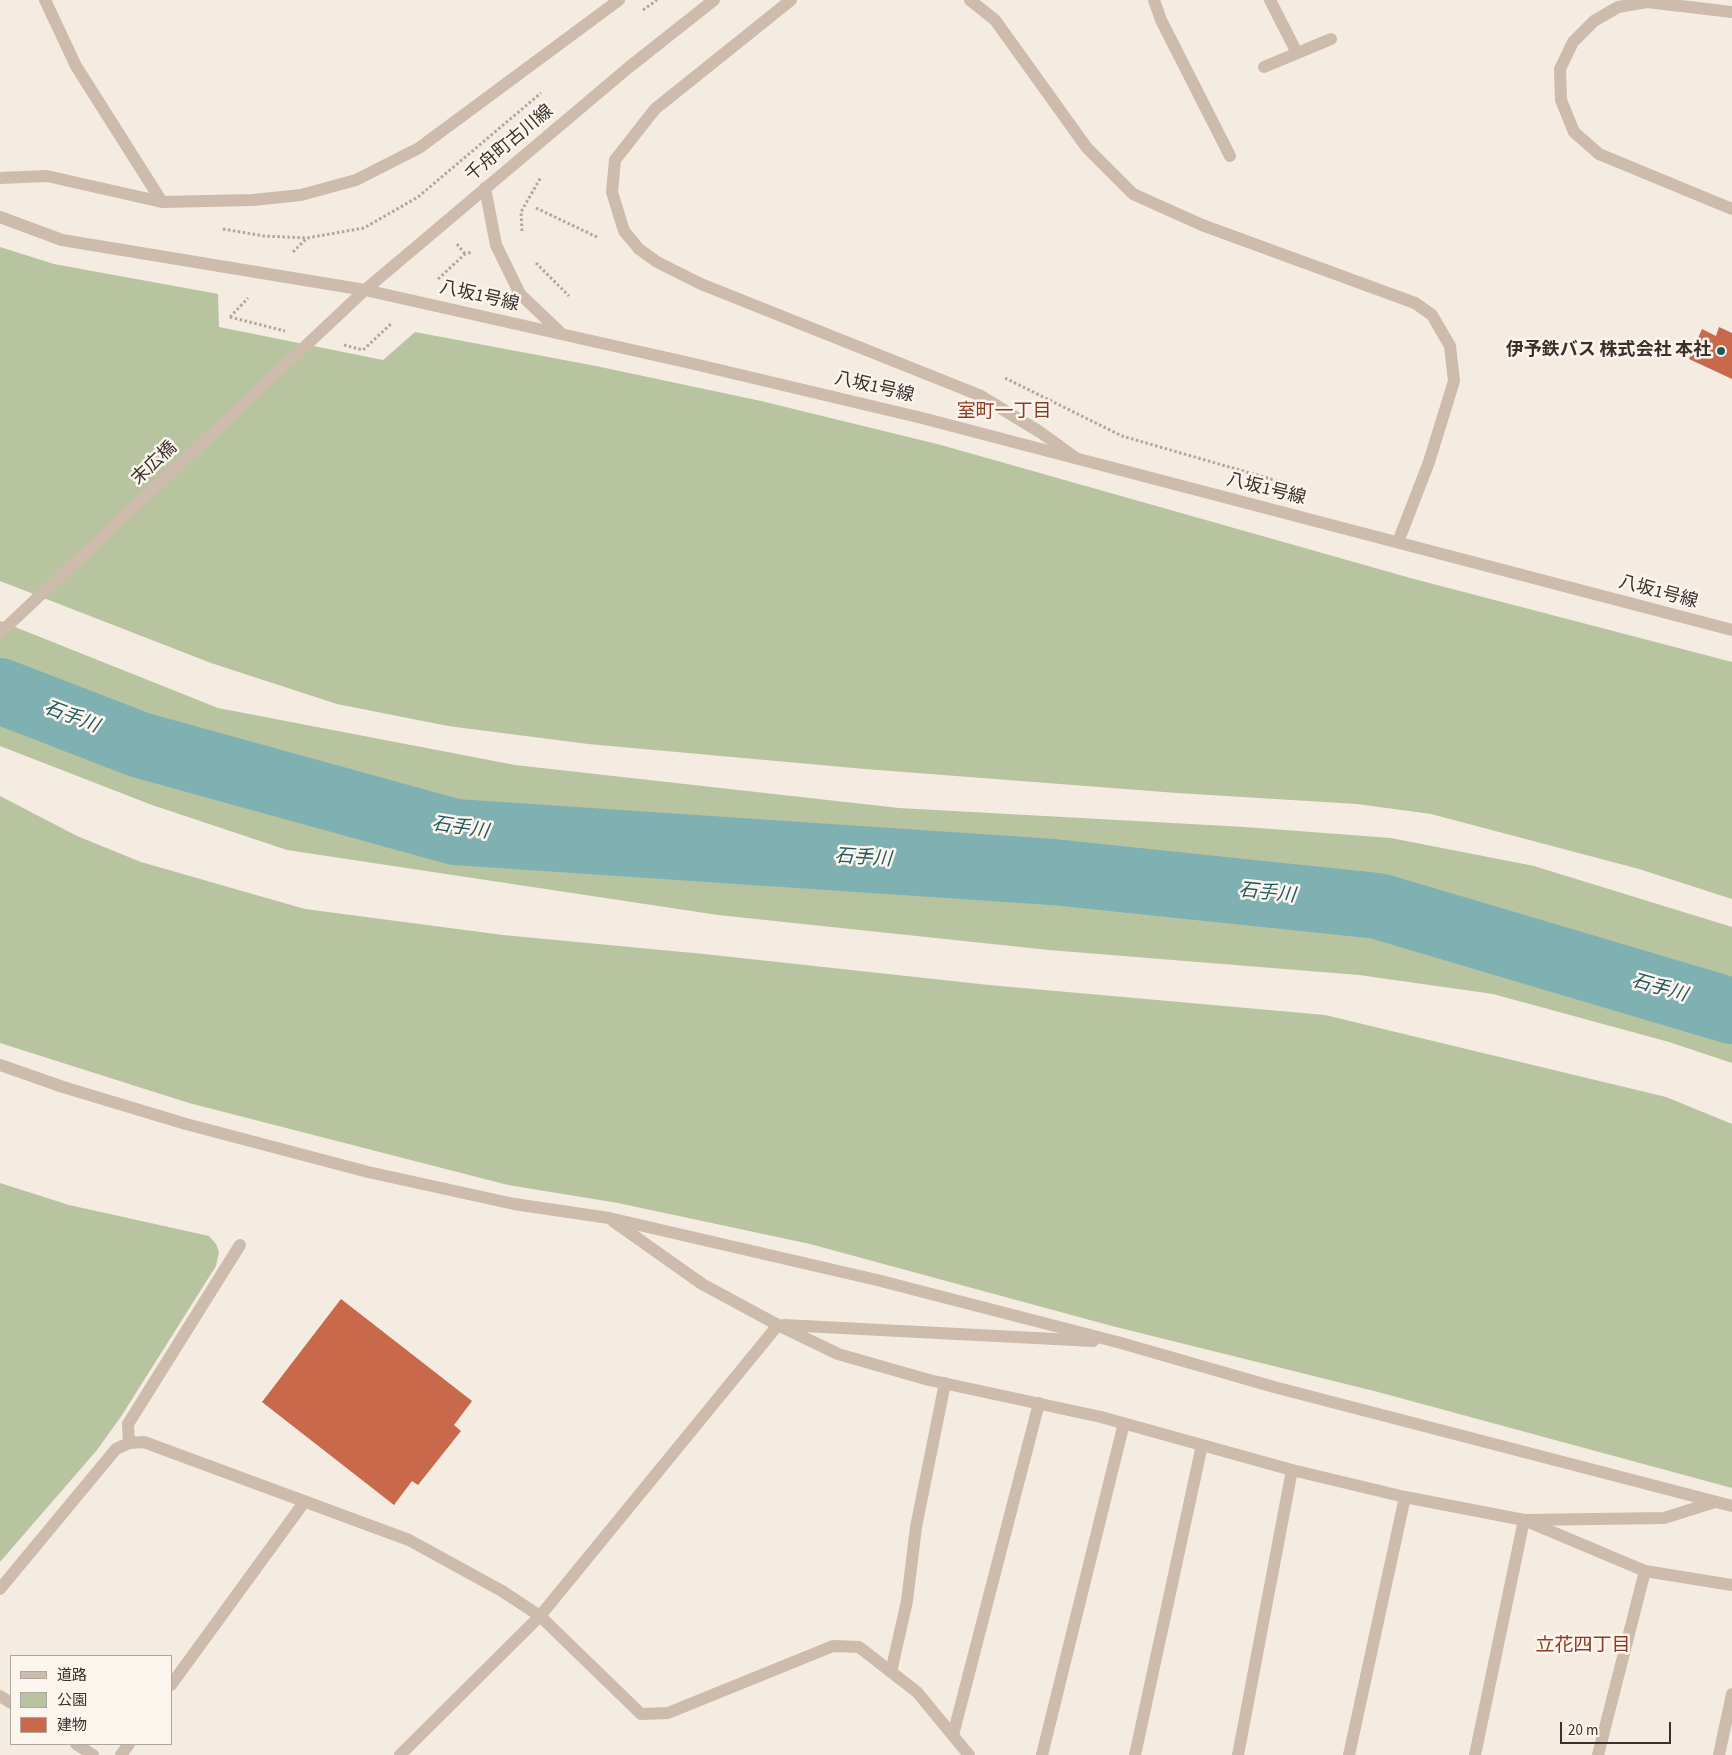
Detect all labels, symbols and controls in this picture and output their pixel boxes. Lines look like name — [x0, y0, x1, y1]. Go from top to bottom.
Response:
street label: 千舟町古川線 — [462, 101, 558, 187]
street label: 八坂1号線 — [437, 277, 521, 317]
place label: 伊予鉄バス 株式会社 本社 — [1506, 340, 1711, 362]
marker: 伊予鉄バス 株式会社 本社 — [1715, 345, 1727, 357]
street label: 八坂1号線 — [832, 368, 916, 408]
district label: 室町一丁目 — [957, 402, 1051, 424]
street label: 末広橋 — [128, 438, 182, 490]
street label: 八坂1号線 — [1224, 470, 1308, 510]
street label: 八坂1号線 — [1616, 572, 1700, 614]
water label: 石手川 — [40, 697, 102, 739]
water label: 石手川 — [430, 813, 490, 845]
water label: 石手川 — [834, 846, 892, 872]
water label: 石手川 — [1237, 880, 1297, 908]
water label: 石手川 — [1628, 970, 1690, 1008]
district label: 立花四丁目 — [1536, 1636, 1630, 1658]
legend — [10, 1655, 172, 1745]
text: 道路 — [57, 1665, 87, 1686]
text: 公園 — [57, 1690, 87, 1711]
scale bar — [1562, 1712, 1673, 1744]
text: 建物 — [57, 1715, 87, 1736]
text: 20 m — [1568, 1720, 1598, 1741]

